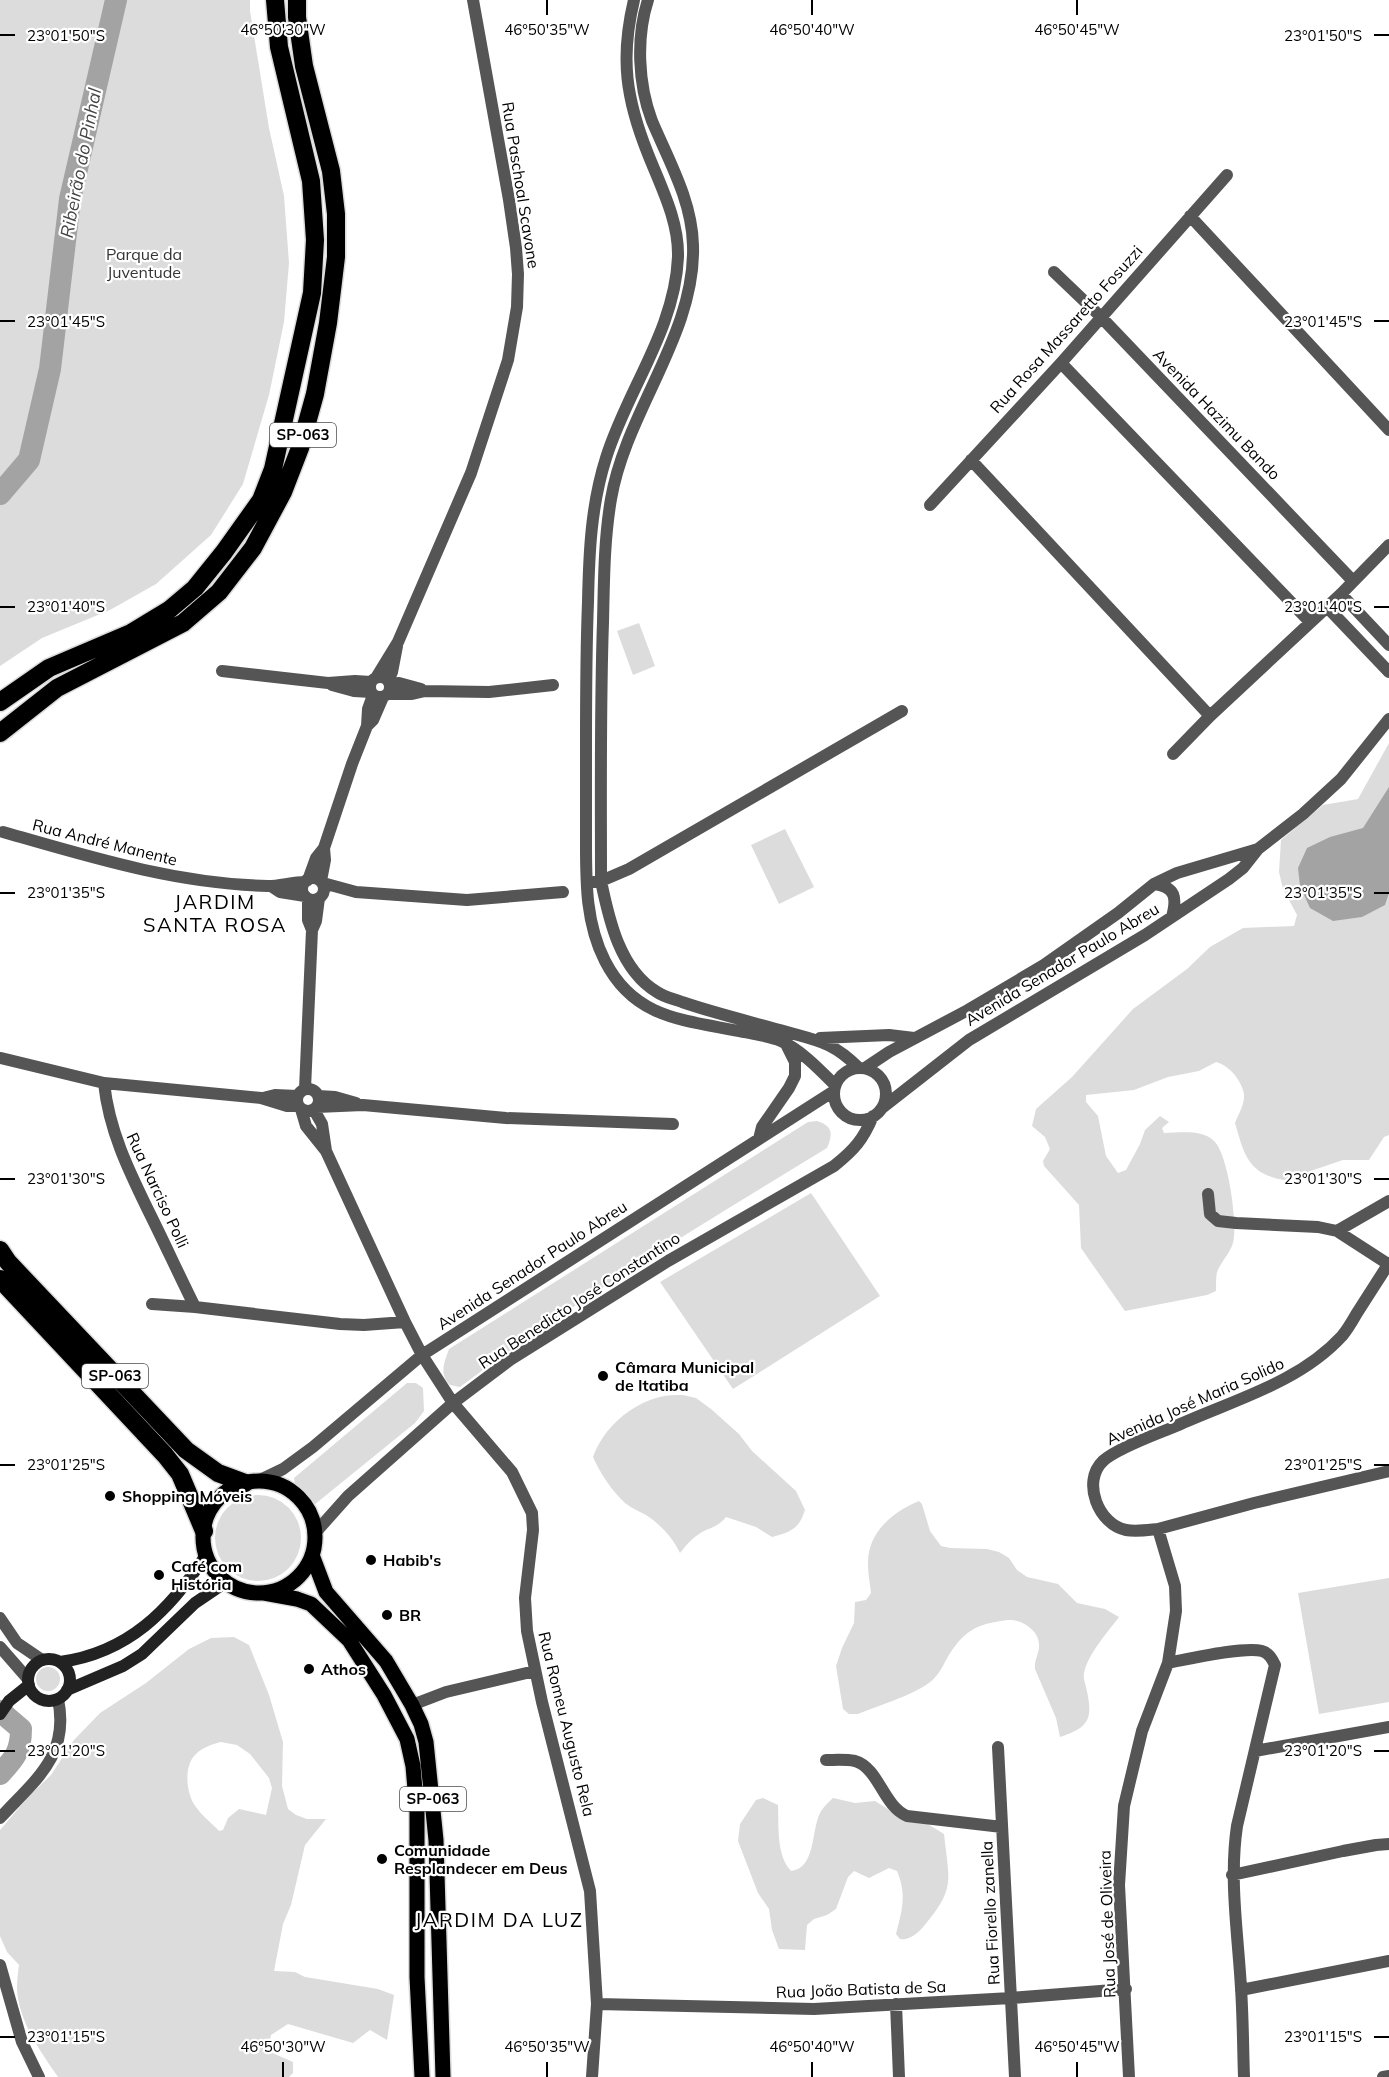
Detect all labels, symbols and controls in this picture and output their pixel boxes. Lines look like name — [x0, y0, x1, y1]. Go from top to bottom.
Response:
text: 46°50'30"W — [240, 20, 326, 39]
text: 46°50'35"W — [504, 20, 590, 39]
text: 46°50'40"W — [769, 20, 855, 39]
text: 46°50'45"W — [1034, 20, 1120, 39]
text: 23°01'50"S — [27, 26, 105, 45]
text: 23°01'50"S — [1284, 26, 1362, 45]
water label: Ribeirão do Pinhal — [55, 85, 106, 240]
street label: Rua Paschoal Scavone — [498, 100, 544, 270]
street label: Rua Rosa Massaretto Fosuzzi — [985, 241, 1147, 417]
park label: Parque da Juventude — [106, 244, 182, 282]
text: 23°01'45"S — [27, 312, 105, 331]
text: 23°01'45"S — [1284, 312, 1362, 331]
street label: Avenida Hazimu Bando — [1149, 344, 1285, 484]
road number: SP-063 — [270, 423, 336, 447]
text: 23°01'40"S — [27, 597, 105, 616]
text: 23°01'40"S — [1284, 597, 1362, 616]
street label: Rua André Manente — [31, 814, 179, 870]
text: 23°01'35"S — [27, 883, 105, 902]
text: 23°01'35"S — [1284, 883, 1362, 902]
district label: JARDIM SANTA ROSA — [143, 889, 287, 937]
street label: Avenida Senador Paulo Abreu — [962, 898, 1162, 1030]
street label: Rua Narciso Polli — [123, 1129, 193, 1251]
text: 23°01'30"S — [27, 1169, 105, 1188]
text: 23°01'30"S — [1284, 1169, 1362, 1188]
street label: Avenida Senador Paulo Abreu — [433, 1196, 631, 1334]
street label: Rua Benedicto José Constantino — [474, 1227, 684, 1373]
street label: Avenida José Maria Solido — [1103, 1353, 1287, 1449]
place label: Câmara Municipal de Itatiba — [615, 1357, 754, 1395]
road number: SP-063 — [82, 1364, 148, 1388]
marker: Câmara Municipal de Itatiba — [596, 1369, 610, 1383]
text: 23°01'25"S — [27, 1455, 105, 1474]
text: 23°01'25"S — [1284, 1455, 1362, 1474]
place label: Shopping Móveis — [122, 1486, 252, 1506]
marker: Shopping Móveis — [103, 1489, 117, 1503]
place label: Habib's — [383, 1550, 441, 1570]
marker: Habib's — [364, 1553, 378, 1567]
place label: Café com História — [171, 1556, 242, 1594]
marker: Café com História — [152, 1568, 166, 1582]
place label: BR — [399, 1605, 421, 1625]
marker: BR — [380, 1608, 394, 1622]
street label: Rua Romeu Augusto Rela — [534, 1629, 600, 1819]
place label: Athos — [321, 1659, 366, 1679]
marker: Athos — [302, 1662, 316, 1676]
text: 23°01'20"S — [27, 1741, 105, 1760]
text: 23°01'20"S — [1284, 1741, 1362, 1760]
road number: SP-063 — [400, 1787, 466, 1811]
place label: Comunidade Resplandecer em Deus — [394, 1840, 568, 1878]
street label: Rua Fiorello zanella — [976, 1840, 1004, 1986]
street label: Rua José de Oliveira — [1094, 1850, 1120, 1998]
marker: Comunidade Resplandecer em Deus — [375, 1852, 389, 1866]
district label: JARDIM DA LUZ — [415, 1907, 583, 1932]
street label: Rua João Batista de Sa — [775, 1976, 947, 2002]
text: 23°01'15"S — [27, 2027, 105, 2046]
text: 23°01'15"S — [1284, 2027, 1362, 2046]
text: 46°50'30"W — [240, 2037, 326, 2056]
text: 46°50'35"W — [504, 2037, 590, 2056]
text: 46°50'40"W — [769, 2037, 855, 2056]
text: 46°50'45"W — [1034, 2037, 1120, 2056]

